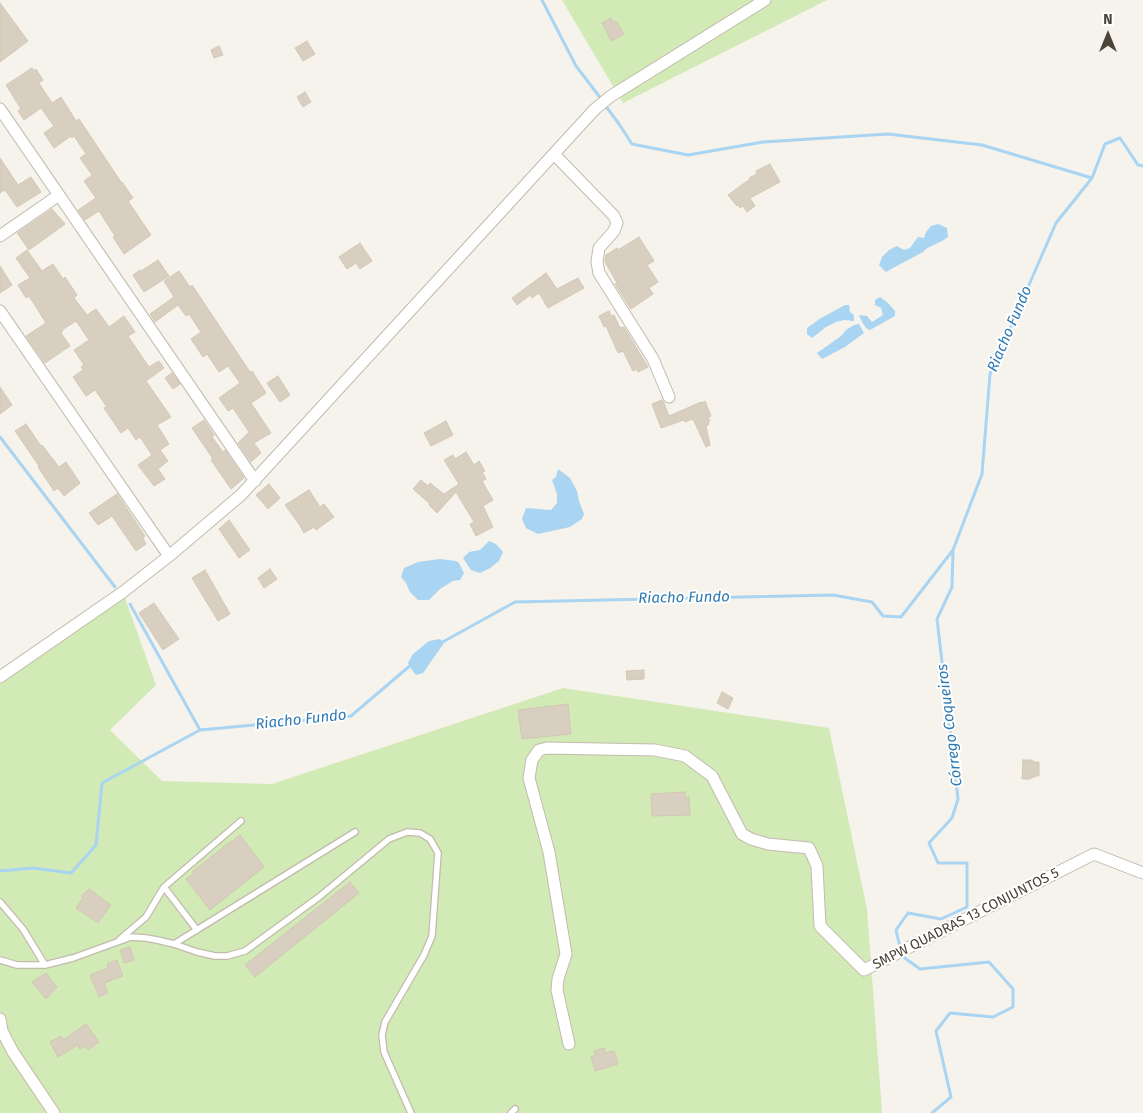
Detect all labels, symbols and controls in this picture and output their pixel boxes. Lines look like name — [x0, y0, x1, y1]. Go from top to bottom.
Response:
north arrow — [1083, 10, 1133, 60]
text: N — [1103, 11, 1113, 28]
water label: Riacho Fundo — [984, 283, 1036, 375]
water label: Riacho Fundo — [638, 588, 730, 608]
water label: Córrego Coqueiros — [934, 663, 966, 787]
water label: Riacho Fundo — [255, 706, 347, 734]
street label: SMPW QUADRAS 13 CONJUNTOS 5 — [870, 865, 1062, 973]

